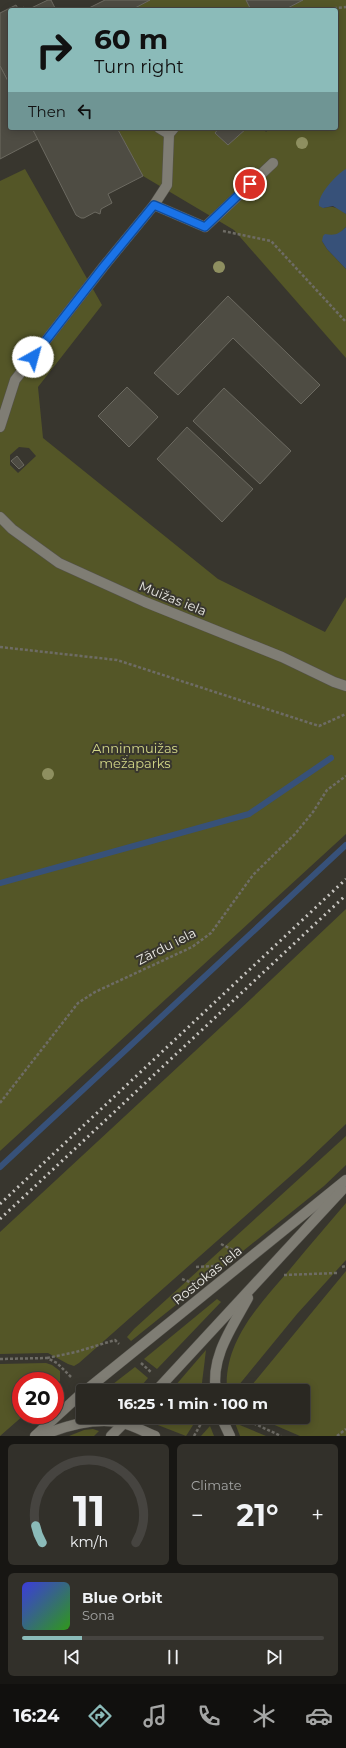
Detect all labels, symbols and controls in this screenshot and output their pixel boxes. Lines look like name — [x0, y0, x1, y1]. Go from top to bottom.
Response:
text: 60 m — [94, 22, 168, 56]
icon: right — [28, 24, 80, 76]
text: Turn right — [94, 56, 184, 78]
icon: left — [74, 100, 96, 122]
text: Then — [28, 102, 66, 121]
pin — [233, 167, 267, 201]
icon: arrive — [239, 173, 261, 195]
position arrow — [12, 336, 54, 378]
street label: Muižas iela — [137, 577, 209, 619]
park label: Anniņmuižas mežaparks — [92, 740, 178, 771]
street label: Zārdu iela — [134, 924, 198, 968]
street label: Rostokas iela — [169, 1242, 245, 1308]
speed limit sign: 20 — [12, 1372, 64, 1424]
text: 16:25 · 1 min · 100 m — [118, 1394, 268, 1413]
text: Climate — [191, 1477, 242, 1493]
text: 11 — [72, 1485, 105, 1535]
text: 21° — [237, 1497, 279, 1534]
text: − — [191, 1502, 204, 1529]
text: + — [311, 1502, 324, 1529]
text: km/h — [69, 1532, 108, 1550]
text: Blue Orbit — [82, 1588, 162, 1607]
text: Sona — [82, 1607, 115, 1623]
icon: previous — [61, 1646, 83, 1668]
icon: pause — [162, 1646, 184, 1668]
icon: next — [263, 1646, 285, 1668]
icon: directions — [86, 1702, 114, 1730]
icon: music — [141, 1702, 169, 1730]
icon: phone — [195, 1702, 223, 1730]
icon: climate — [250, 1702, 278, 1730]
icon: car — [305, 1702, 333, 1730]
text: 16:24 — [13, 1705, 59, 1727]

